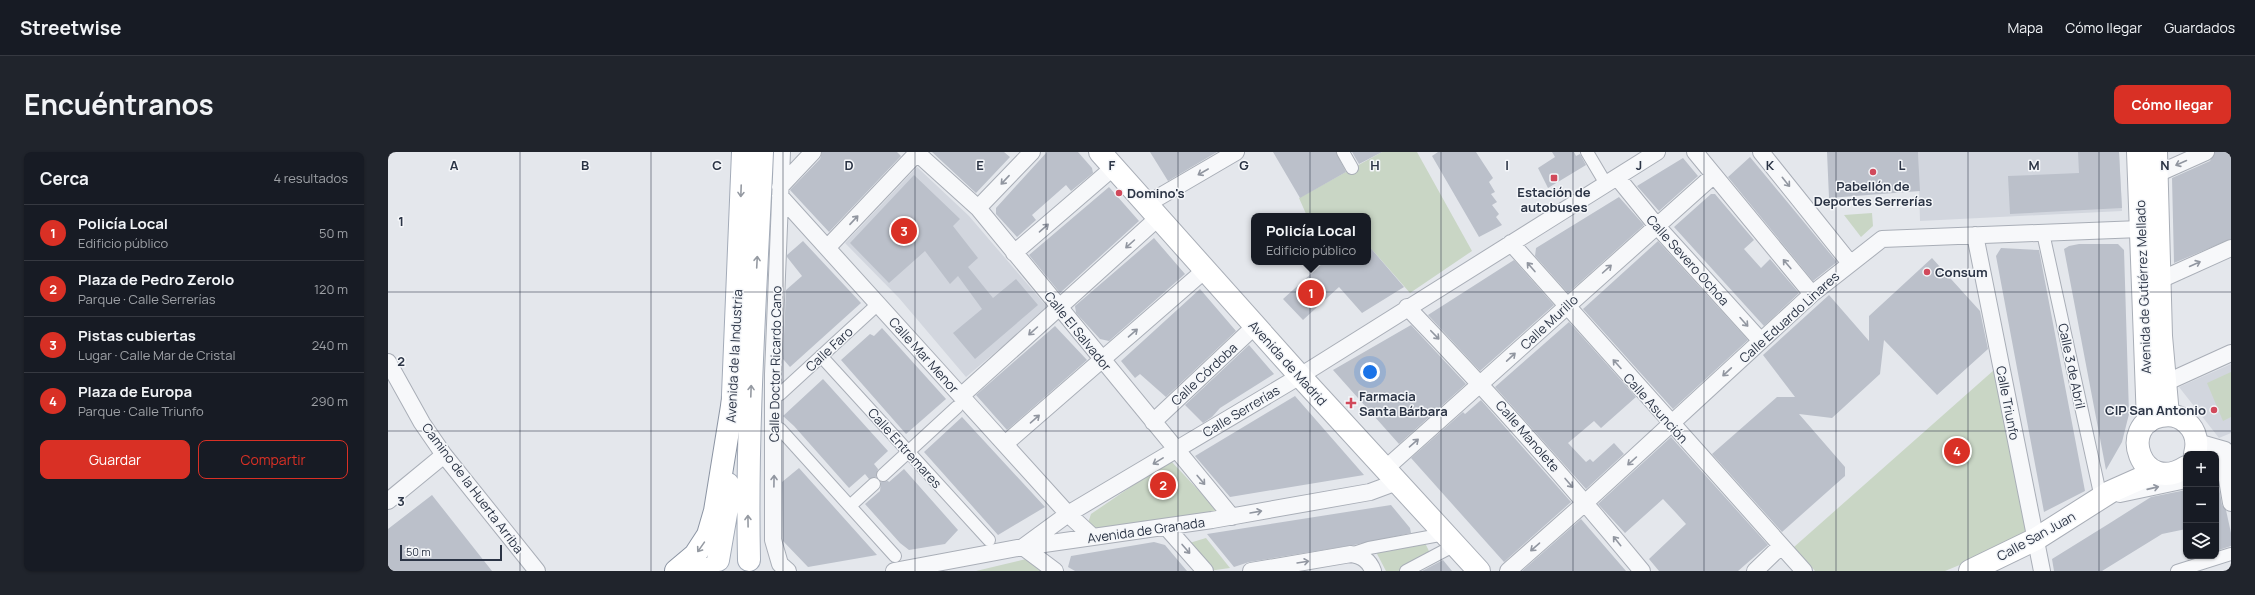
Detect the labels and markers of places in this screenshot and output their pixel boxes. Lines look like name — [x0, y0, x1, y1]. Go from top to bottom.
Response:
marker: Pabellón de Deportes Serrerías — [1868, 167, 1878, 177]
marker: Estación de autobuses — [1549, 173, 1559, 183]
place label: Pabellón de Deportes Serrerías — [1814, 177, 1932, 210]
place label: Estación de autobuses — [1517, 183, 1591, 216]
place label: Domino's — [1127, 184, 1185, 202]
marker: Domino's — [1114, 188, 1124, 198]
pin: 3 — [891, 216, 917, 246]
place label: Consum — [1935, 263, 1988, 281]
marker: Consum — [1922, 267, 1932, 277]
pin: 1 — [1298, 278, 1324, 308]
place label: Farmacia Santa Bárbara — [1359, 387, 1448, 420]
marker: Farmacia Santa Bárbara — [1346, 398, 1356, 408]
place label: CIP San Antonio — [2105, 401, 2206, 419]
marker: CIP San Antonio — [2209, 405, 2219, 415]
pin: 4 — [1944, 436, 1970, 466]
pin: 2 — [1150, 470, 1176, 500]

